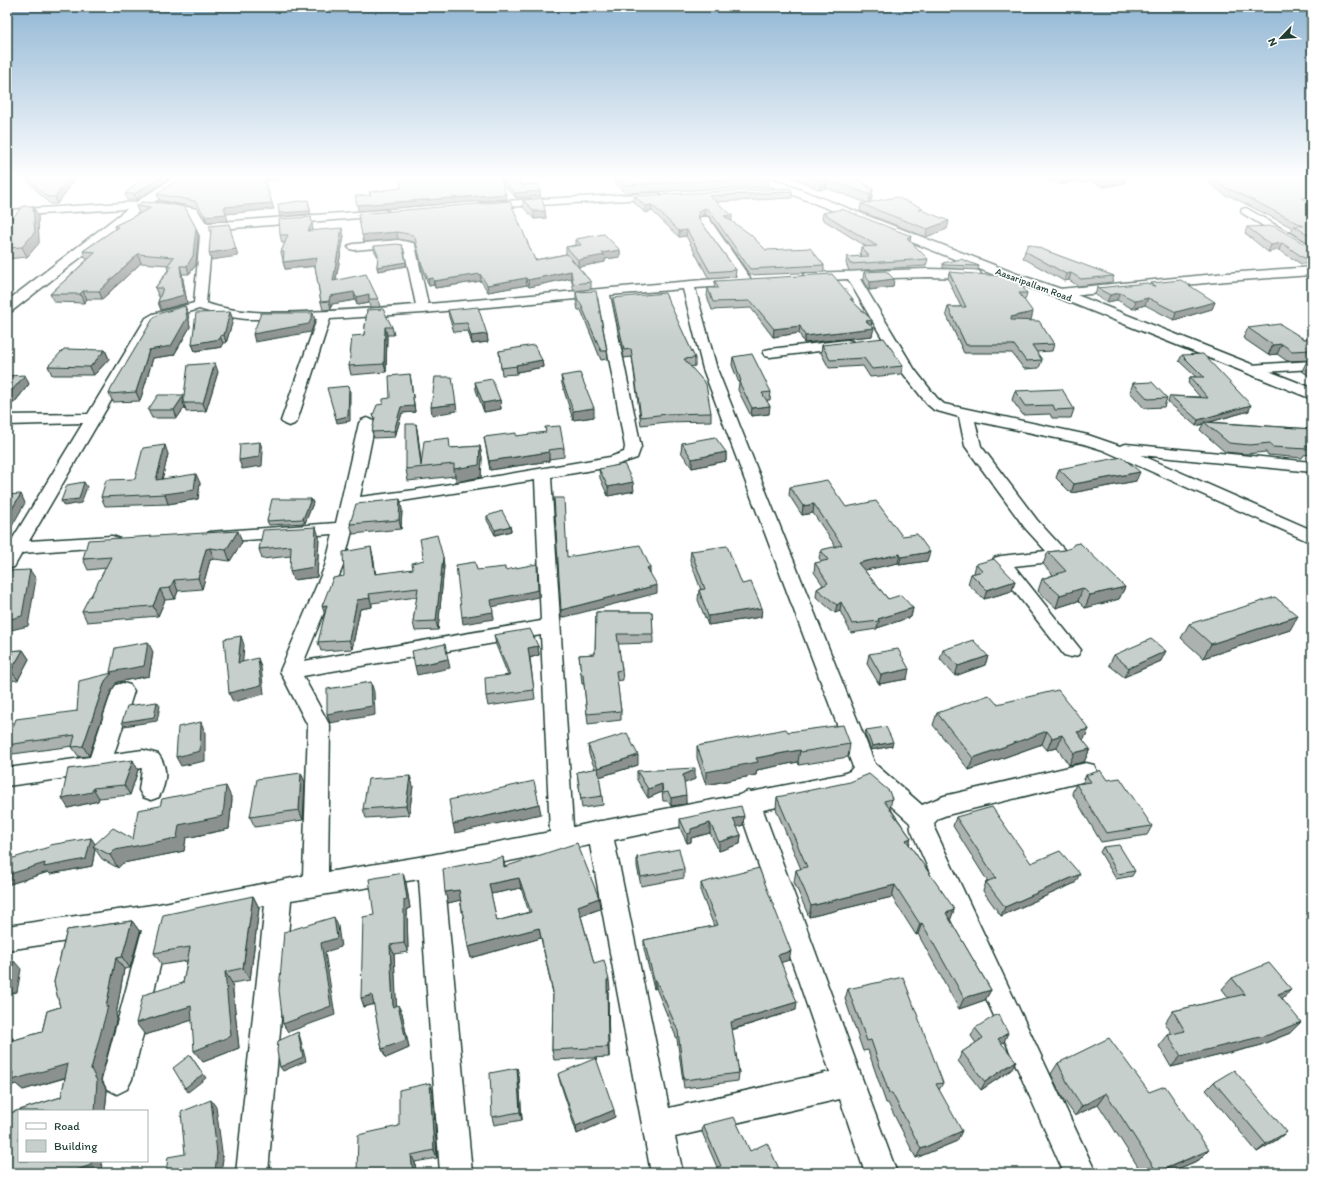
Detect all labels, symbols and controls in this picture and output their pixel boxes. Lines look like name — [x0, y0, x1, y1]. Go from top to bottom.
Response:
north arrow — [1261, 18, 1301, 58]
text: N — [1265, 36, 1280, 48]
street label: Aasaripallam Road — [994, 265, 1075, 305]
legend — [18, 1110, 148, 1162]
text: Road — [54, 1119, 80, 1133]
text: Building — [54, 1139, 98, 1153]

